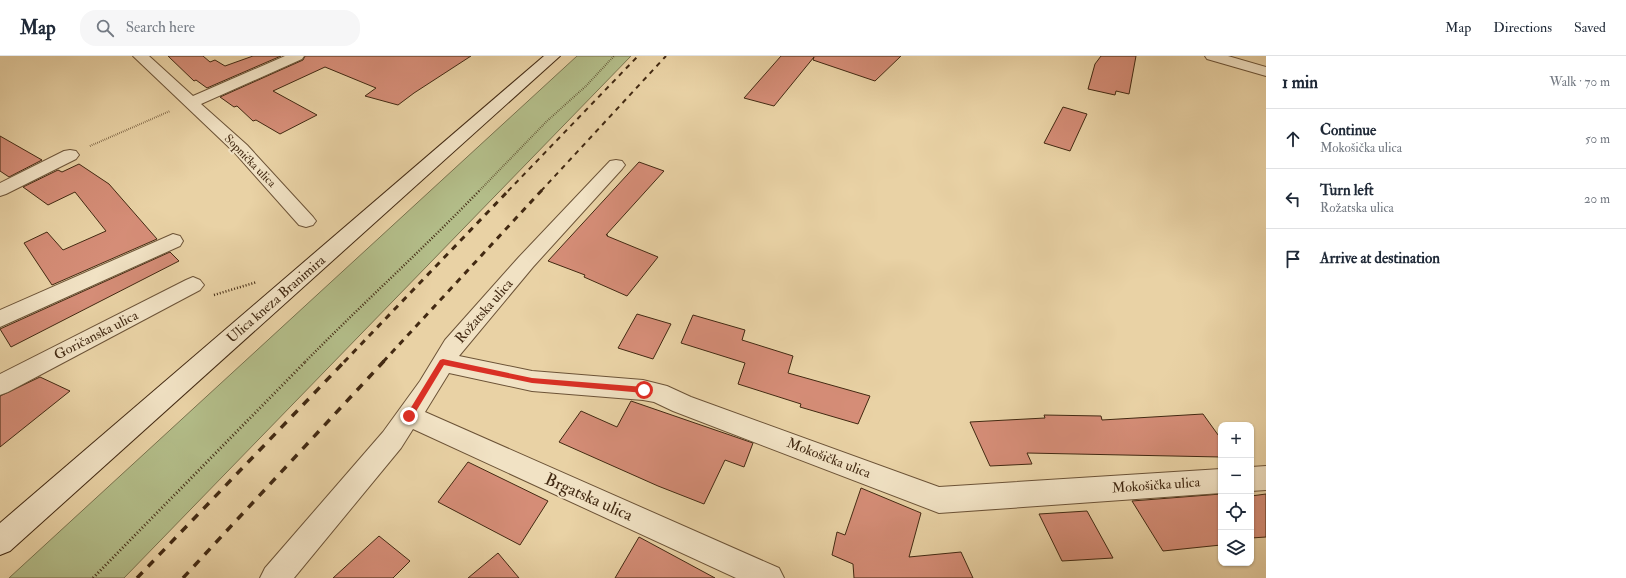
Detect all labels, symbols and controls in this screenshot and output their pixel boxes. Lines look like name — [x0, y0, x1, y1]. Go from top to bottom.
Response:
search box — [80, 10, 360, 46]
text: Map — [20, 16, 56, 40]
icon: search — [94, 17, 116, 39]
text: Search here — [126, 18, 195, 37]
text: Map — [1445, 19, 1471, 36]
text: Directions — [1493, 19, 1552, 36]
text: Saved — [1574, 19, 1606, 36]
text: 1 min — [1282, 72, 1318, 93]
text: Walk · 70 m — [1550, 74, 1610, 90]
text: Continue — [1320, 121, 1376, 140]
icon: ahead — [1282, 128, 1304, 150]
street label: Sopnička ulica — [221, 131, 280, 191]
text: 50 m — [1585, 131, 1610, 147]
text: Mokošička ulica — [1320, 140, 1402, 156]
text: Turn left — [1320, 181, 1374, 200]
icon: left — [1282, 188, 1304, 210]
text: 20 m — [1584, 191, 1610, 207]
text: Rožatska ulica — [1320, 200, 1394, 216]
icon: arrive — [1282, 248, 1304, 270]
text: Arrive at destination — [1320, 249, 1440, 268]
street label: Ulica kneza Branimira — [223, 251, 329, 346]
street label: Rožatska ulica — [451, 275, 517, 347]
street label: Goričanska ulica — [51, 306, 141, 363]
route start — [635, 381, 653, 399]
route end — [400, 407, 418, 425]
map controls — [1218, 422, 1254, 566]
button: + — [1218, 422, 1254, 458]
street label: Mokošička ulica — [785, 434, 874, 482]
button: − — [1218, 458, 1254, 494]
street label: Brgatska ulica — [542, 468, 637, 526]
street label: Mokošička ulica — [1111, 473, 1201, 497]
button: locate — [1218, 494, 1254, 530]
button: layers — [1218, 530, 1254, 566]

